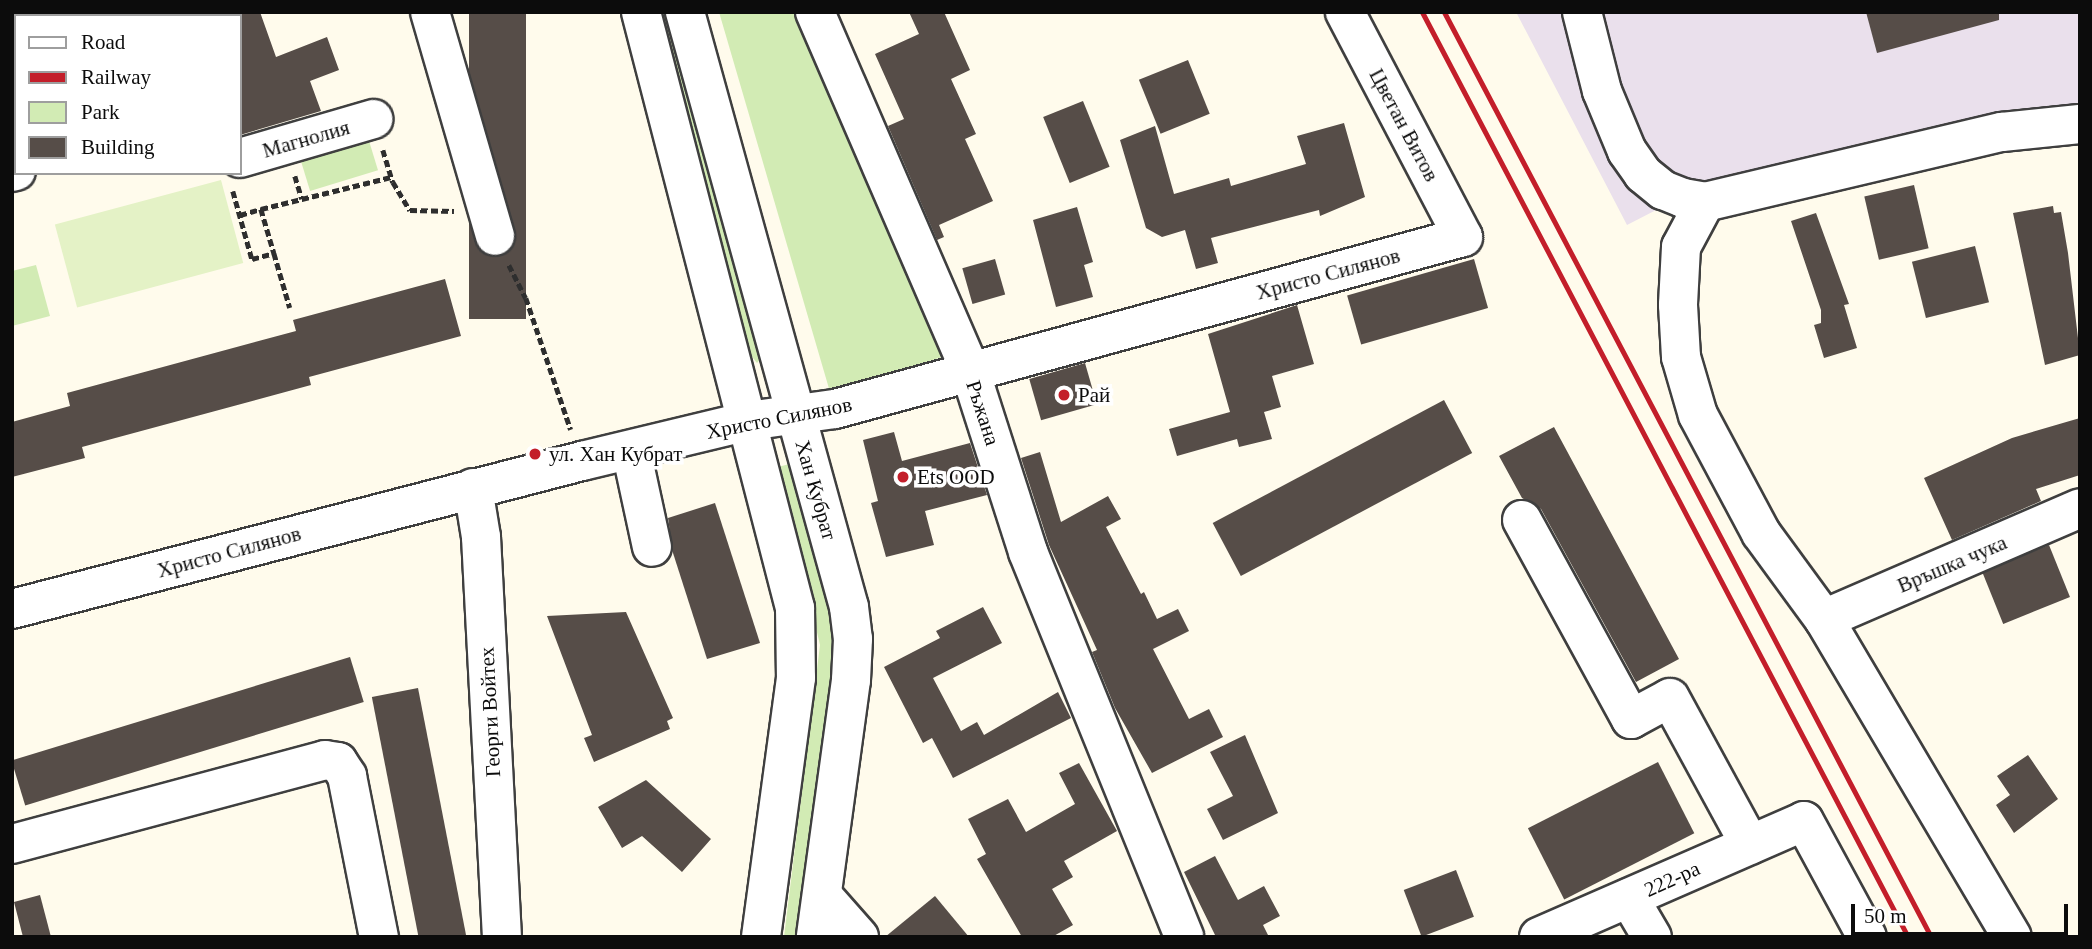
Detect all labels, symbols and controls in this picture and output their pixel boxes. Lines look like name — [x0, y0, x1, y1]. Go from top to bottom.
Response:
legend — [14, 14, 242, 175]
text: Road — [81, 30, 125, 54]
street label: Цветан Витов — [1364, 64, 1444, 186]
text: Railway — [81, 65, 151, 89]
text: Park — [81, 100, 120, 124]
street label: Магнолия — [260, 115, 352, 163]
text: Building — [81, 135, 155, 159]
street label: Христо Силянов — [1253, 243, 1403, 305]
street label: Ръжана — [961, 377, 1005, 449]
place label: Рай — [1078, 382, 1110, 408]
marker: Рай — [1056, 387, 1072, 403]
street label: Христо Силянов — [704, 392, 854, 444]
street label: Хан Кубрат — [790, 437, 842, 543]
place label: ул. Хан Кубрат — [549, 441, 682, 467]
marker: ул. Хан Кубрат — [527, 446, 543, 462]
place label: Ets OOD — [917, 464, 995, 490]
marker: Ets OOD — [895, 469, 911, 485]
street label: Христо Силянов — [154, 521, 304, 583]
street label: Връшка чука — [1894, 530, 2010, 598]
street label: Георги Войтех — [474, 646, 506, 778]
street label: 222-ра — [1640, 856, 1704, 902]
scale bar — [1854, 890, 2071, 934]
text: 50 m — [1864, 904, 1907, 928]

